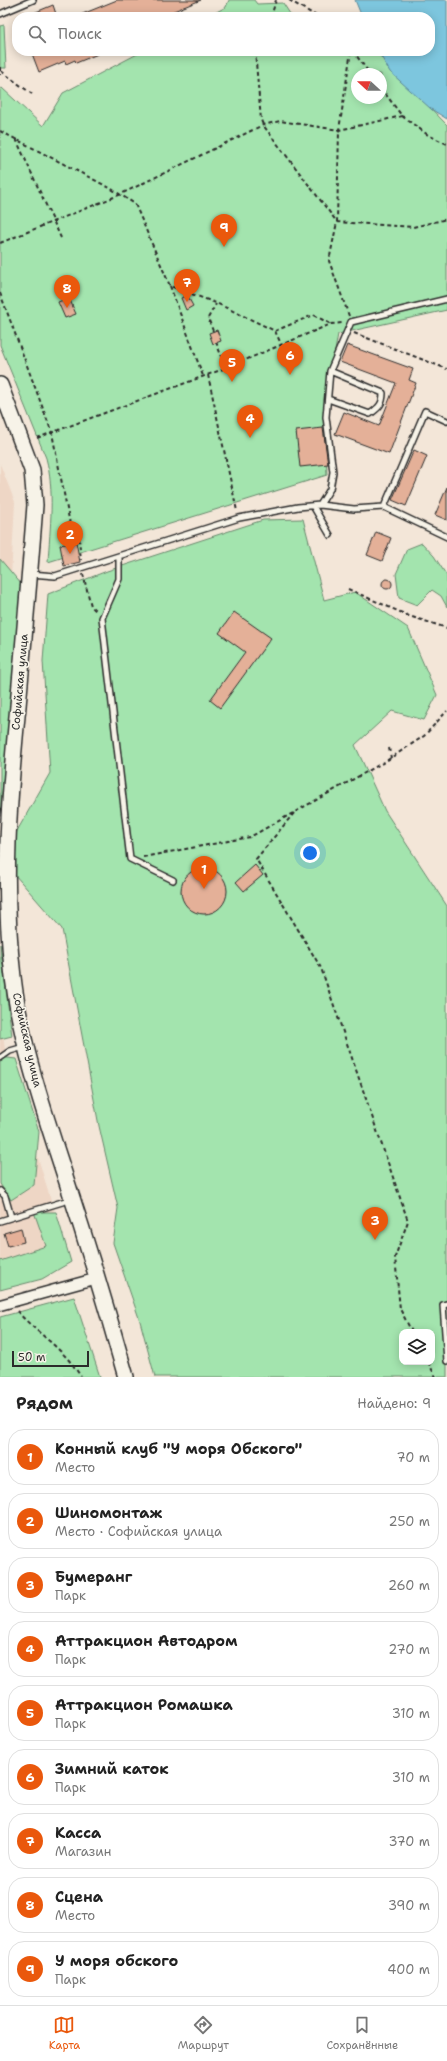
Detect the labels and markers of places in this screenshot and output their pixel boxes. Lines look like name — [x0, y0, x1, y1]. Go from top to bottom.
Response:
pin: 9 — [211, 214, 237, 247]
pin: 7 — [174, 269, 200, 302]
pin: 8 — [54, 275, 80, 308]
pin: 6 — [277, 342, 303, 375]
pin: 5 — [219, 349, 245, 382]
pin: 4 — [237, 405, 263, 438]
pin: 2 — [57, 521, 83, 554]
pin: 1 — [191, 856, 217, 889]
pin: 3 — [362, 1207, 388, 1240]

